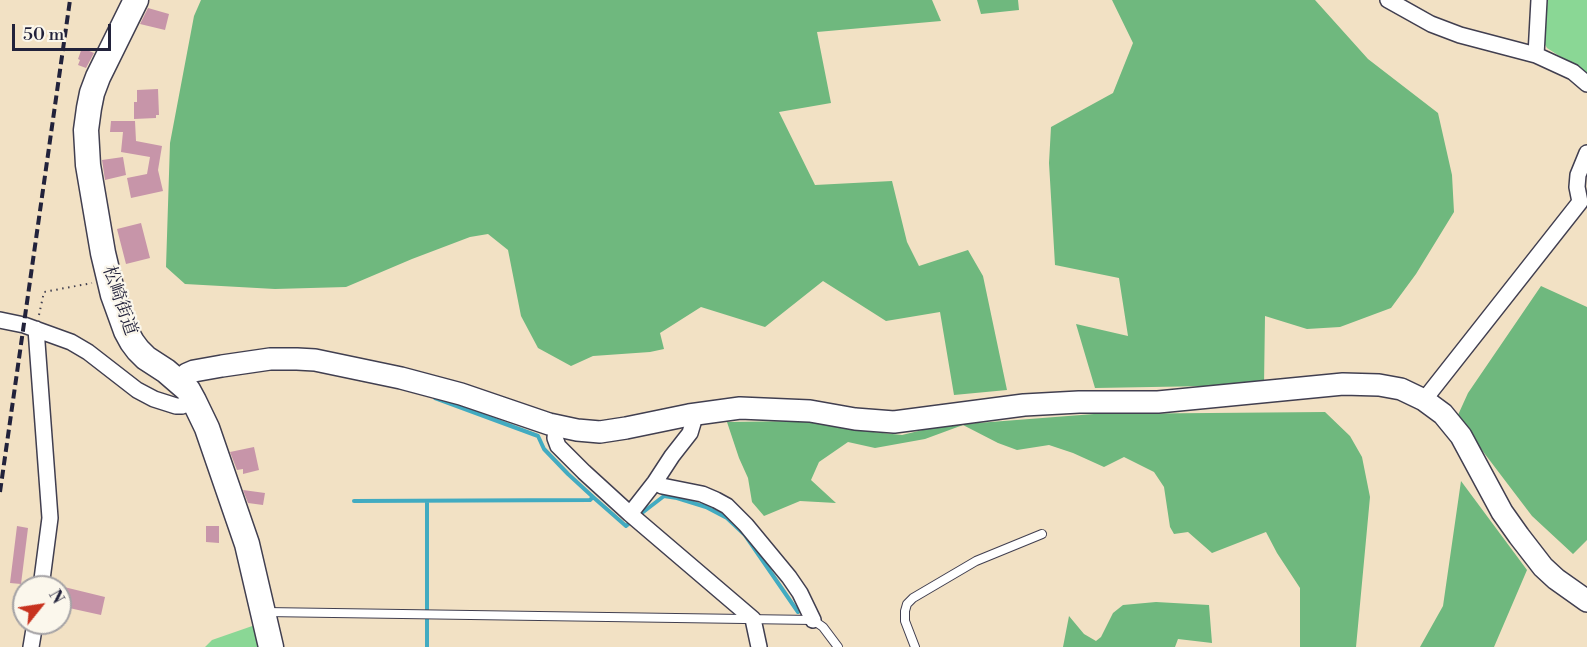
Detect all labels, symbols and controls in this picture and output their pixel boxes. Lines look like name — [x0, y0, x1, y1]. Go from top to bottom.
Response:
scale bar — [15, 12, 114, 50]
text: 50 m — [23, 23, 64, 46]
street label: 松崎街道 — [97, 263, 141, 339]
north arrow — [12, 575, 72, 635]
text: N — [44, 587, 68, 607]

